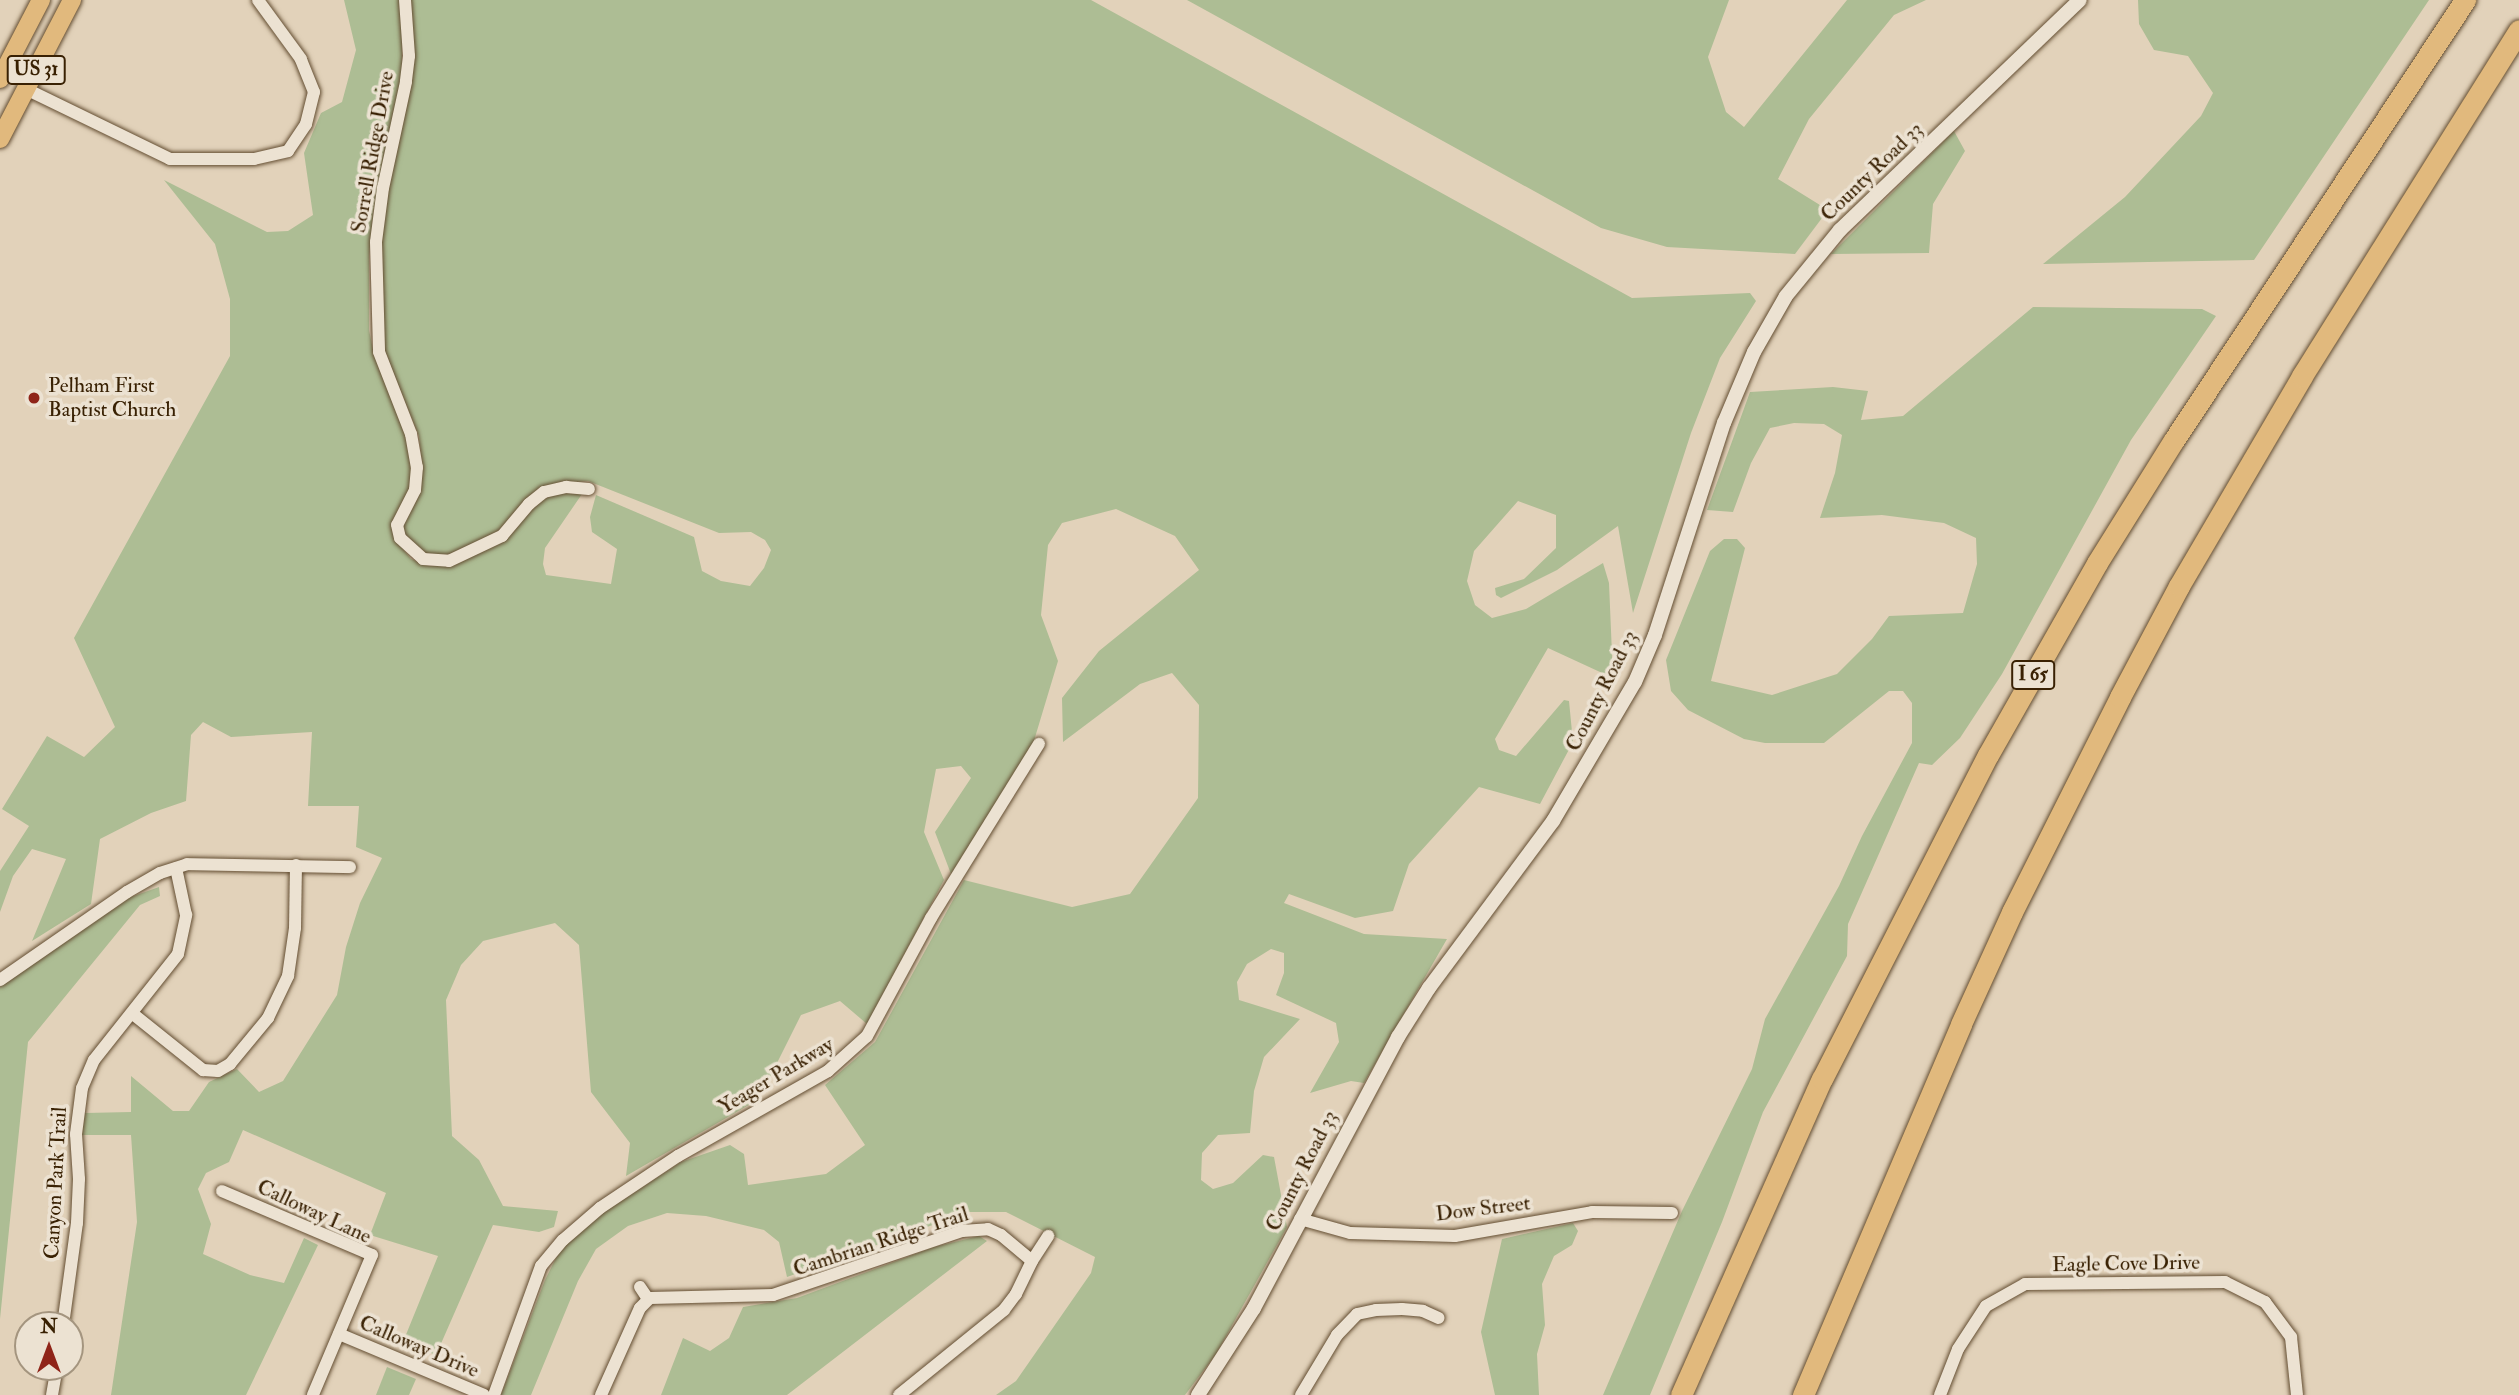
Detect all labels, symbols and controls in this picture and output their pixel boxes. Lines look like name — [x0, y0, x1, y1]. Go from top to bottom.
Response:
road number: US 31 — [6, 54, 66, 86]
street label: Sorrell Ridge Drive — [346, 69, 400, 235]
street label: County Road 33 — [1816, 117, 1928, 227]
place label: Pelham First Baptist Church — [48, 373, 176, 423]
marker: Pelham First Baptist Church — [26, 390, 42, 406]
street label: County Road 33 — [1561, 626, 1643, 756]
road number: I 65 — [2010, 660, 2056, 690]
street label: Yeager Parkway — [714, 1032, 838, 1120]
street label: Canyon Park Trail — [39, 1106, 73, 1260]
street label: County Road 33 — [1261, 1106, 1343, 1236]
street label: Calloway Lane — [253, 1175, 375, 1249]
street label: Dow Street — [1434, 1191, 1532, 1227]
street label: Cambrian Ridge Trail — [790, 1202, 972, 1282]
street label: Eagle Cove Drive — [2052, 1250, 2200, 1278]
street label: Calloway Drive — [355, 1310, 483, 1384]
north arrow — [14, 1311, 84, 1381]
text: N — [40, 1315, 58, 1339]

